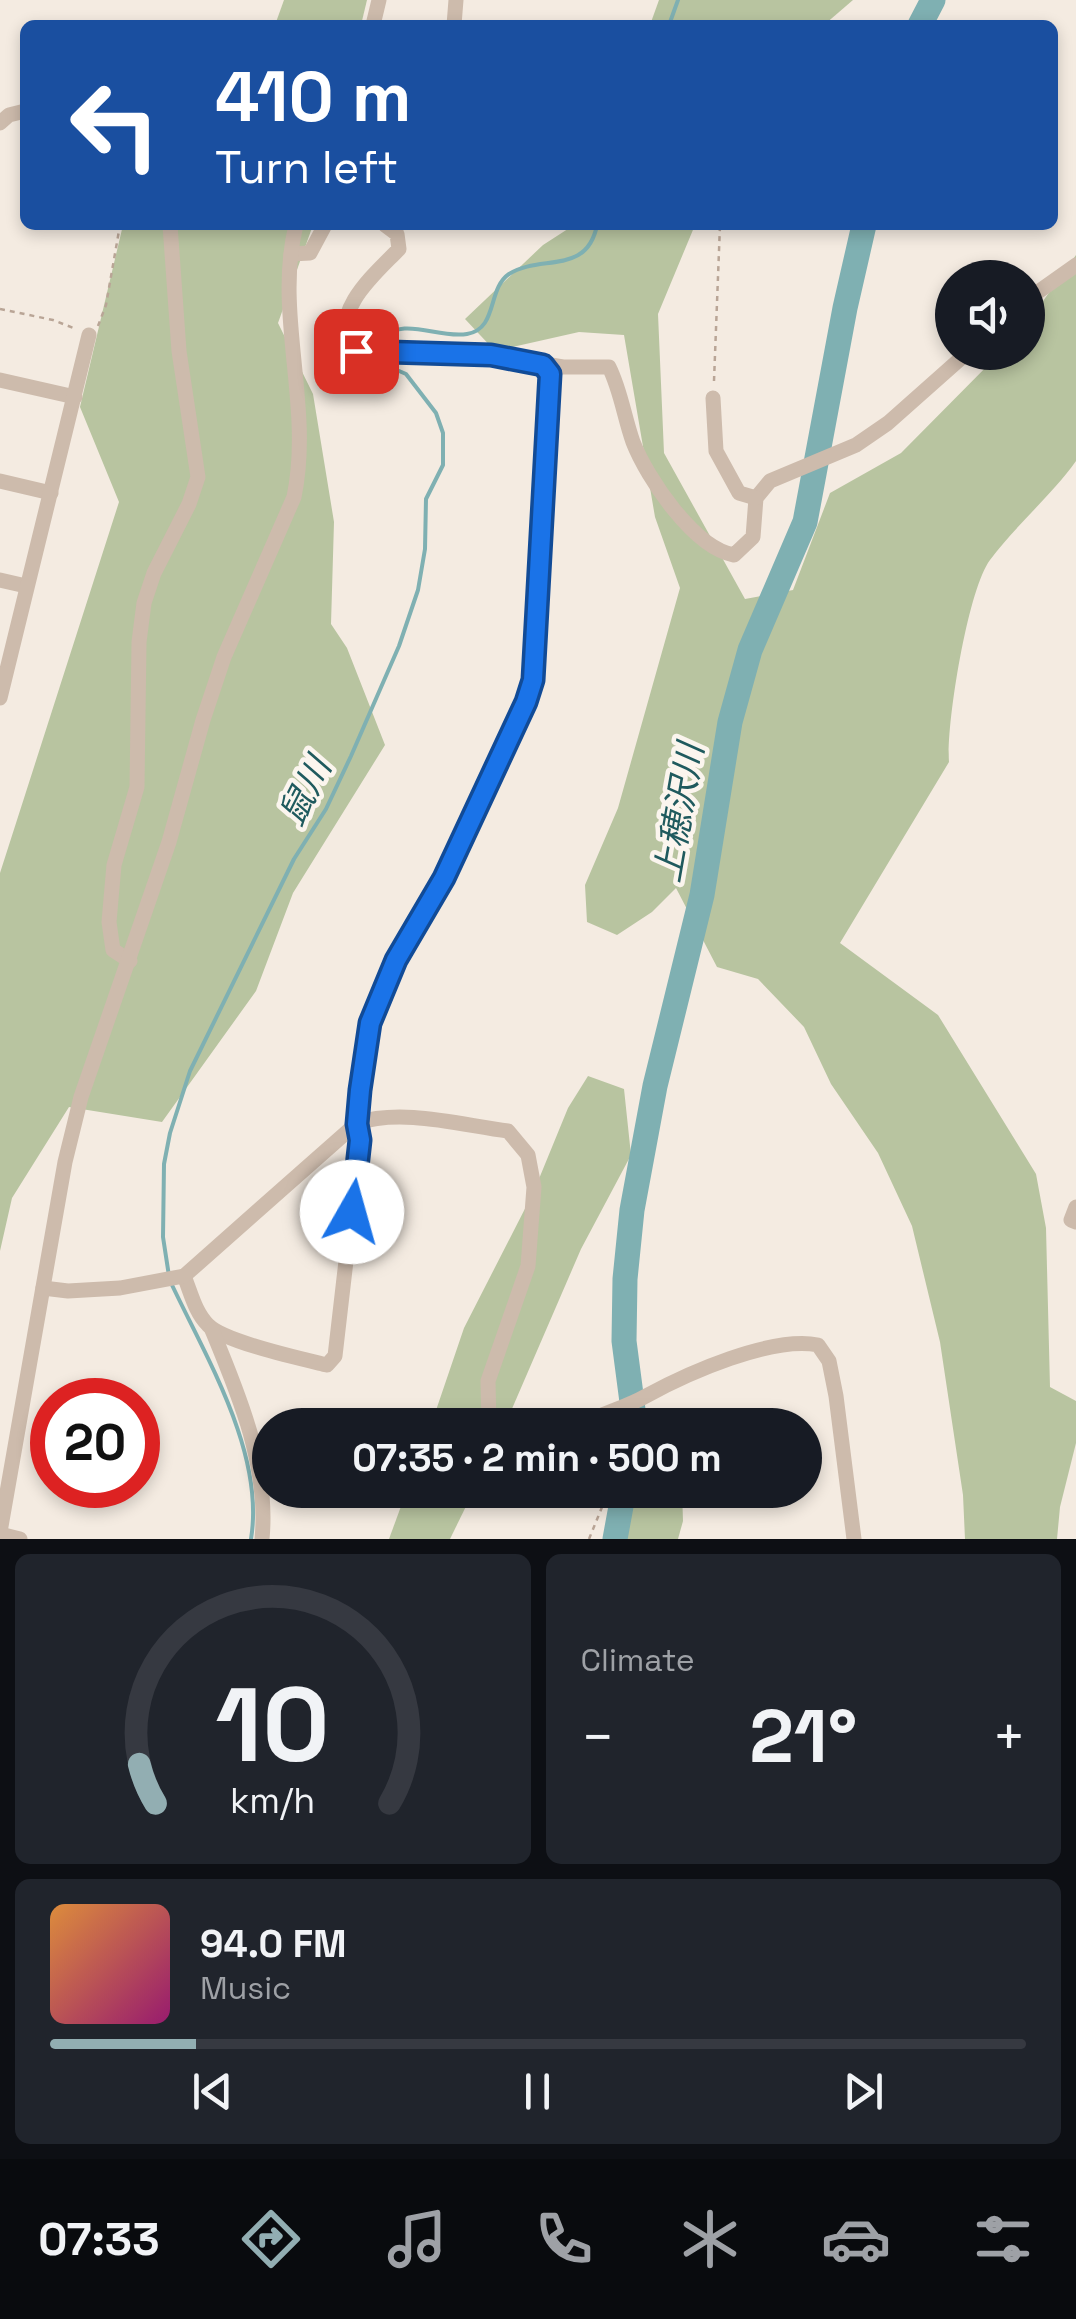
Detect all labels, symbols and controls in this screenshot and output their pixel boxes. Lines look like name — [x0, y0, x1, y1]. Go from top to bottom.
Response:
text: 410 m — [215, 52, 411, 141]
icon: left — [50, 60, 180, 190]
text: Turn left — [215, 139, 398, 196]
map controls — [935, 260, 1045, 370]
button: sound — [935, 260, 1045, 370]
pin — [314, 309, 399, 394]
icon: arrive — [329, 324, 384, 379]
water label: 上穂沢川 — [645, 736, 714, 886]
water label: 鼠川 — [270, 746, 342, 832]
position arrow — [300, 1160, 404, 1264]
speed limit sign: 20 — [30, 1378, 160, 1508]
text: 07:35 · 2 min · 500 m — [352, 1434, 722, 1482]
text: Climate — [581, 1640, 695, 1680]
text: 10 — [216, 1659, 330, 1791]
text: 21° — [749, 1688, 857, 1784]
text: − — [581, 1702, 615, 1772]
text: + — [992, 1702, 1026, 1772]
text: km/h — [230, 1778, 315, 1823]
text: 94.0 FM — [200, 1920, 347, 1968]
text: Music — [200, 1968, 291, 2008]
icon: previous — [185, 2064, 240, 2119]
icon: pause — [510, 2064, 565, 2119]
icon: next — [836, 2064, 891, 2119]
icon: directions — [236, 2204, 306, 2274]
icon: music — [382, 2204, 452, 2274]
icon: phone — [529, 2204, 599, 2274]
icon: climate — [675, 2204, 745, 2274]
icon: car — [821, 2204, 891, 2274]
icon: filters — [968, 2204, 1038, 2274]
text: 07:33 — [38, 2211, 160, 2268]

